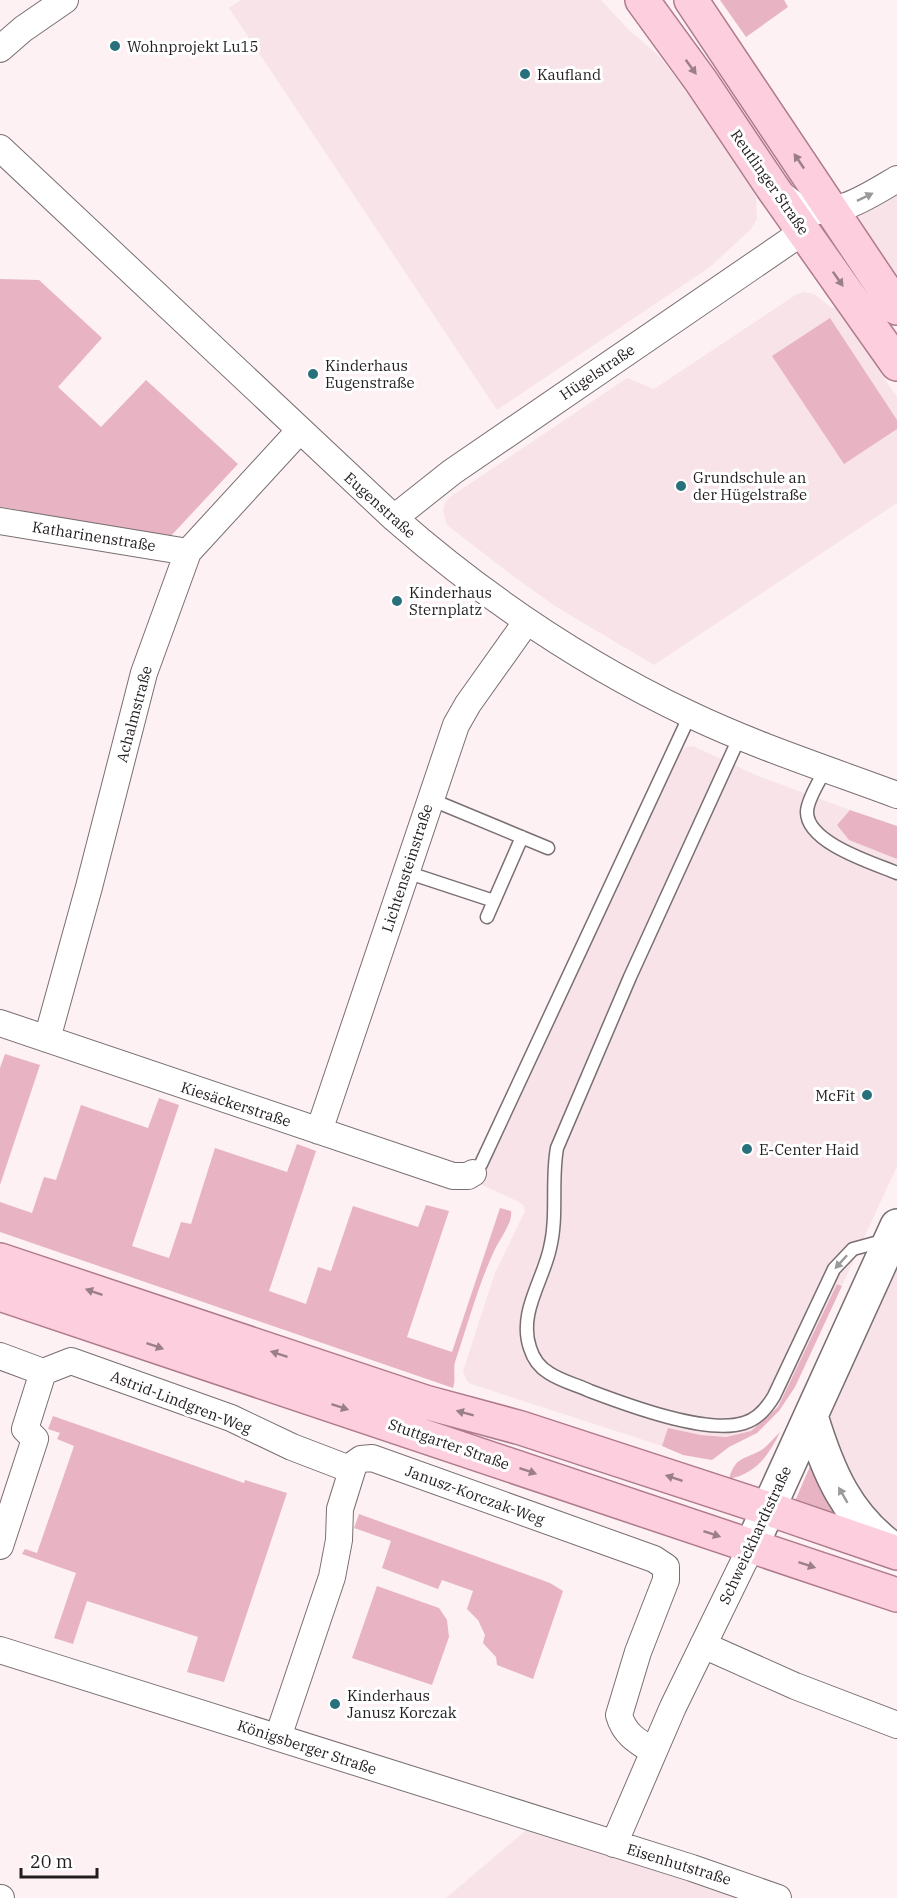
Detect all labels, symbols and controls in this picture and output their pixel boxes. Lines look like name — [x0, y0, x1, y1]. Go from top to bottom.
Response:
place label: Wohnprojekt Lu15 — [127, 37, 259, 56]
marker: Wohnprojekt Lu15 — [108, 39, 122, 53]
one-way arrow — [685, 59, 697, 75]
place label: Kaufland — [537, 65, 601, 84]
marker: Kaufland — [518, 67, 532, 81]
street label: Reutlinger Straße — [727, 126, 813, 238]
one-way arrow — [793, 152, 804, 169]
one-way arrow — [857, 192, 874, 202]
one-way arrow — [832, 271, 844, 287]
street label: Hügelstraße — [556, 340, 638, 404]
place label: Kinderhaus Eugenstraße — [325, 356, 415, 392]
marker: Kinderhaus Eugenstraße — [306, 367, 320, 381]
street label: Eugenstraße — [340, 468, 420, 542]
place label: Grundschule an der Hügelstraße — [693, 468, 807, 504]
marker: Grundschule an der Hügelstraße — [674, 479, 688, 493]
street label: Katharinenstraße — [31, 517, 157, 555]
place label: Kinderhaus Sternplatz — [409, 583, 492, 619]
marker: Kinderhaus Sternplatz — [390, 594, 404, 608]
street label: Achalmstraße — [112, 664, 156, 764]
street label: Lichtensteinstraße — [377, 802, 437, 934]
street label: Kiesäckerstraße — [178, 1077, 294, 1131]
place label: McFit — [815, 1086, 855, 1105]
marker: McFit — [860, 1088, 874, 1102]
place label: E-Center Haid — [759, 1140, 859, 1159]
marker: E-Center Haid — [740, 1142, 754, 1156]
one-way arrow — [834, 1255, 848, 1269]
one-way arrow — [85, 1286, 103, 1296]
one-way arrow — [146, 1341, 164, 1351]
one-way arrow — [270, 1349, 288, 1358]
street label: Astrid-Lindgren-Weg — [108, 1366, 254, 1438]
one-way arrow — [331, 1403, 349, 1413]
one-way arrow — [456, 1408, 474, 1417]
street label: Stuttgarter Straße — [386, 1414, 512, 1474]
street label: Janusz-Korczak-Weg — [403, 1461, 547, 1529]
street label: Schweickhardtstraße — [715, 1463, 795, 1607]
one-way arrow — [519, 1467, 537, 1476]
one-way arrow — [665, 1473, 683, 1482]
one-way arrow — [838, 1486, 848, 1503]
one-way arrow — [703, 1529, 721, 1539]
one-way arrow — [798, 1561, 816, 1571]
place label: Kinderhaus Janusz Korczak — [347, 1686, 457, 1722]
marker: Kinderhaus Janusz Korczak — [328, 1697, 342, 1711]
street label: Königsberger Straße — [235, 1716, 379, 1778]
street label: Eisenhutstraße — [624, 1839, 734, 1889]
scale bar — [21, 1841, 98, 1879]
text: 20 m — [30, 1850, 73, 1873]

